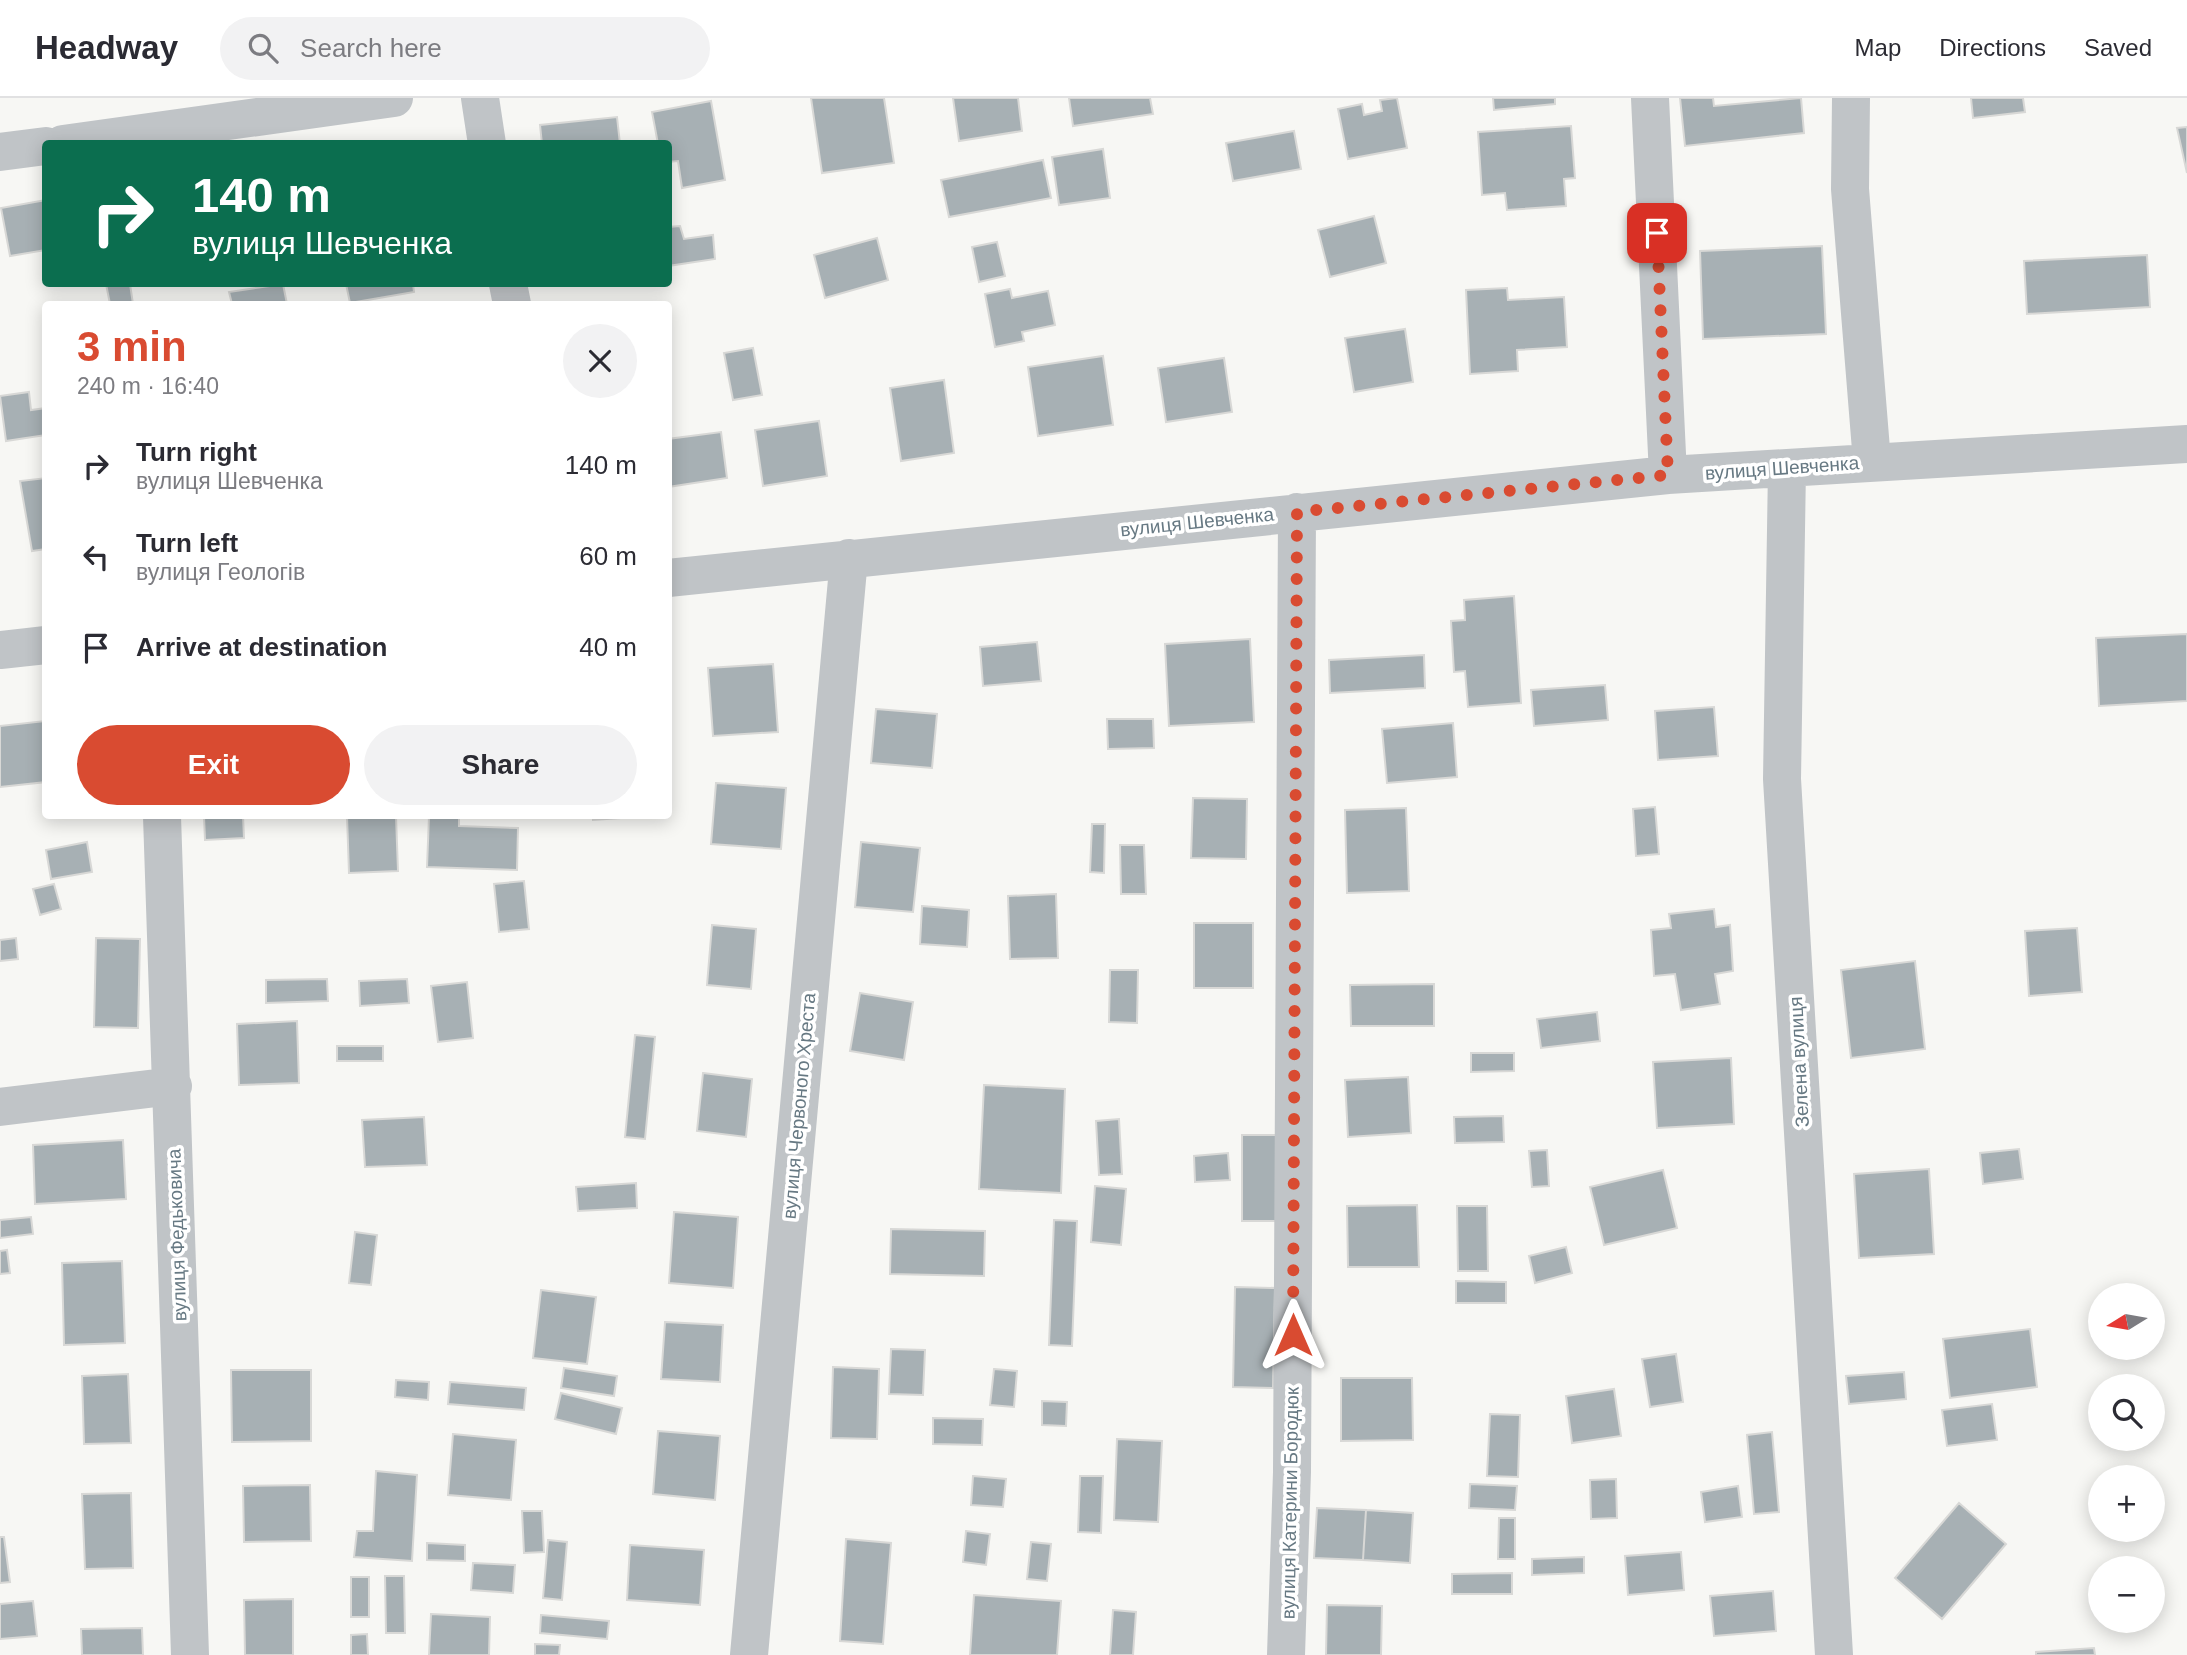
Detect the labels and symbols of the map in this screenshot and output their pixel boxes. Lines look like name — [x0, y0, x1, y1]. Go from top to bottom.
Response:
pin — [1627, 203, 1687, 263]
street label: вулиця Шевченка — [1704, 452, 1860, 484]
street label: вулиця Шевченка — [1119, 503, 1275, 541]
street label: вулиця Червоного Хреста — [779, 992, 819, 1220]
street label: Зелена вулиця — [1785, 996, 1813, 1128]
street label: вулиця Федьковича — [163, 1148, 191, 1322]
north arrow — [2088, 1283, 2165, 1360]
position arrow — [1256, 1298, 1330, 1372]
street label: вулиця Катерини Бородюк — [1277, 1386, 1303, 1619]

